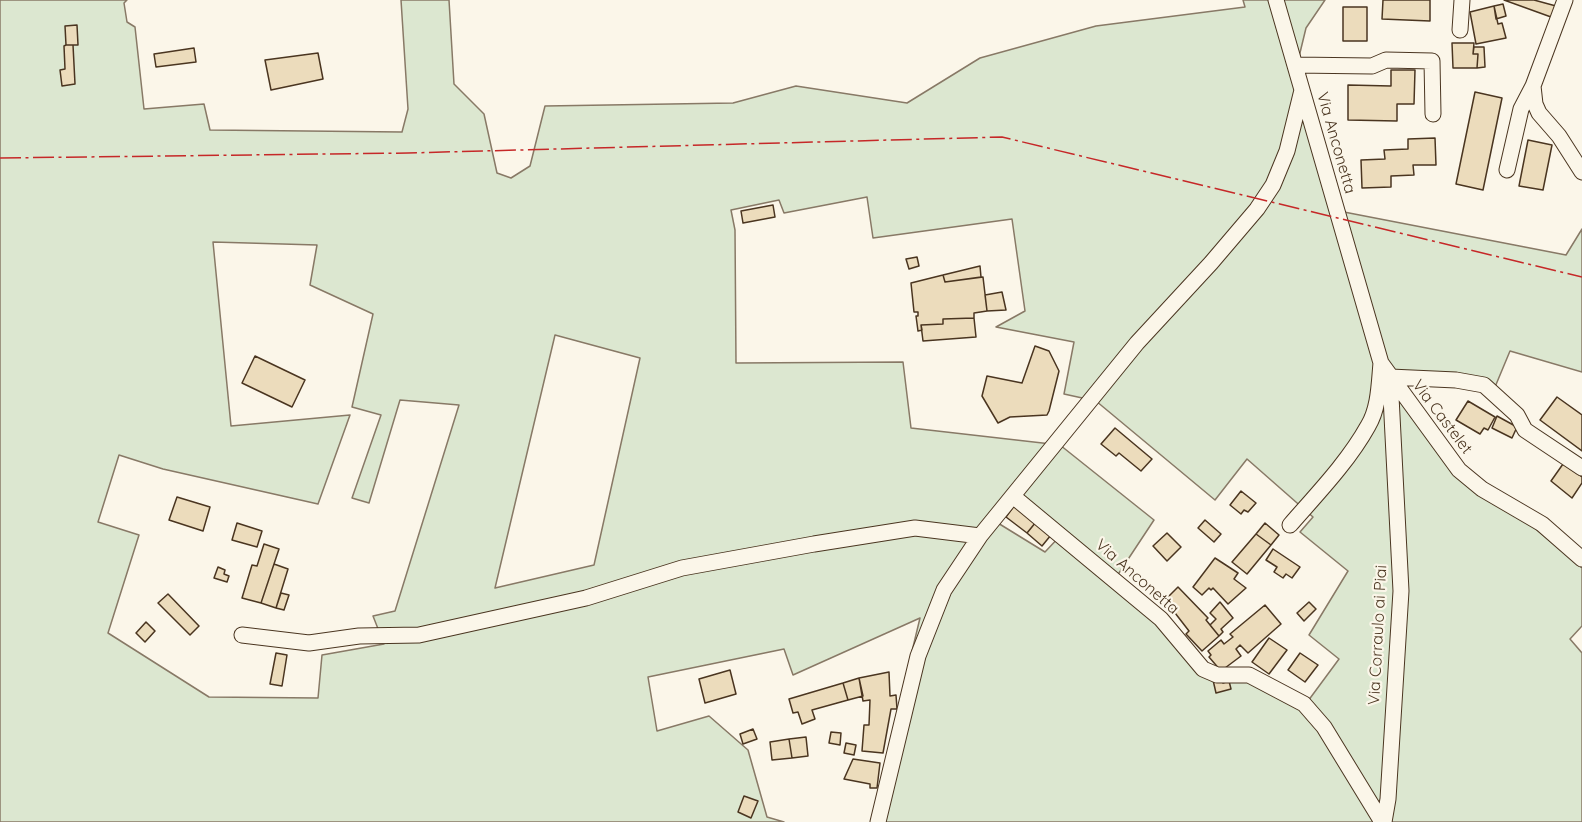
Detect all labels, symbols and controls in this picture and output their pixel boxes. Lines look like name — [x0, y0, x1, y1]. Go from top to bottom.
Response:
street label: Via Anconetta — [1312, 90, 1360, 196]
street label: Via Castelet — [1408, 376, 1476, 458]
street label: Via Anconetta — [1091, 535, 1183, 619]
street label: Via Corraulo ai Piai — [1365, 565, 1391, 705]

